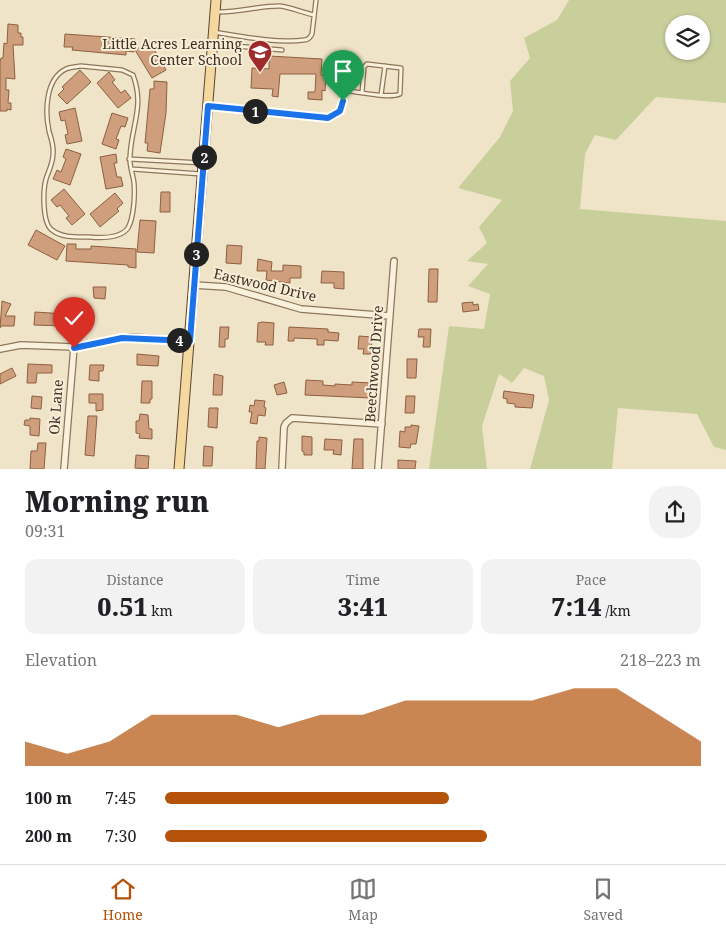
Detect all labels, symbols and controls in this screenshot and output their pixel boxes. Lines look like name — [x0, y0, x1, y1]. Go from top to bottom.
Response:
map controls — [665, 15, 710, 60]
button: layers — [665, 15, 710, 60]
place label: Little Acres Learning Center School — [102, 34, 243, 69]
school or university icon: Little Acres Learning Center School — [247, 39, 273, 73]
pin — [322, 50, 364, 101]
icon: arrive — [329, 57, 357, 85]
pin: 1 — [242, 98, 268, 124]
text: 1 — [252, 102, 259, 121]
pin: 2 — [192, 144, 216, 170]
text: 2 — [201, 148, 208, 167]
pin: 3 — [184, 242, 208, 266]
text: 3 — [193, 245, 200, 264]
street label: Eastwood Drive — [212, 263, 318, 306]
pin — [53, 297, 95, 348]
icon: check — [60, 304, 88, 332]
street label: Beechwood Drive — [360, 305, 387, 423]
pin: 4 — [166, 328, 192, 352]
text: 4 — [176, 331, 183, 350]
street label: Ok Lane — [44, 379, 67, 435]
text: Morning run — [25, 482, 209, 520]
button: share — [649, 486, 701, 538]
text: 09:31 — [25, 520, 65, 542]
text: Distance — [106, 570, 164, 589]
text: Time — [346, 570, 380, 589]
text: Pace — [576, 570, 606, 589]
text: 0.51 — [97, 589, 148, 623]
text: 3:41 — [338, 589, 388, 623]
text: 7:14 — [551, 589, 602, 623]
text: km — [148, 601, 173, 620]
text: /km — [602, 601, 631, 620]
text: Elevation — [25, 649, 97, 671]
text: 218–223 m — [620, 649, 701, 671]
text: 100 m — [25, 787, 72, 809]
text: 7:45 — [105, 787, 136, 809]
text: 200 m — [25, 825, 72, 847]
text: 7:30 — [105, 825, 136, 847]
tab: Home — [103, 875, 143, 924]
tab: Map — [348, 875, 378, 924]
tab: Saved — [583, 875, 623, 924]

